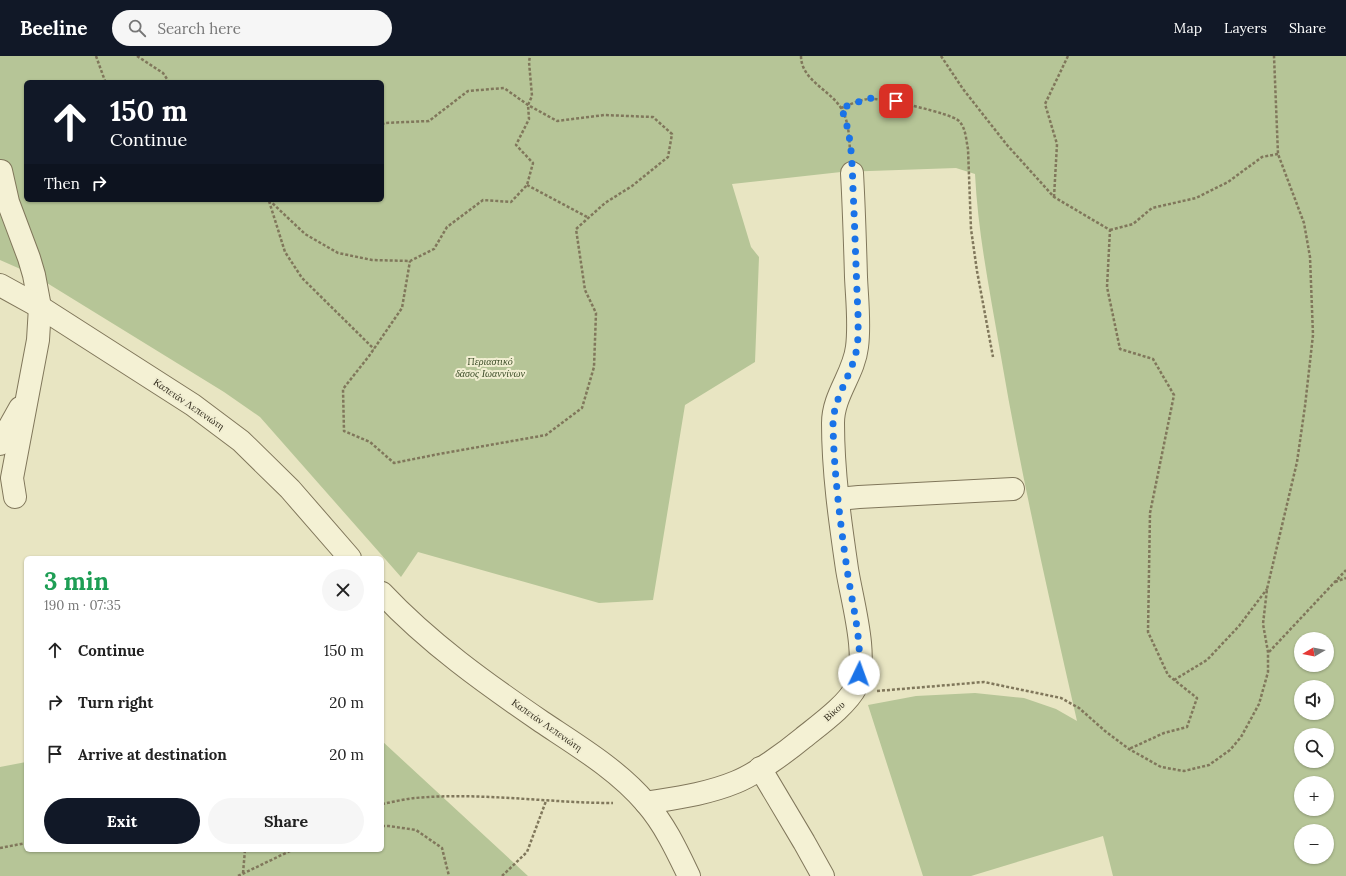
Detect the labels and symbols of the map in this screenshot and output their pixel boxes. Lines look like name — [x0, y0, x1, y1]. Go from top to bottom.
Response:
pin — [879, 84, 913, 118]
park label: Περιαστικό δάσος Ιωαννίνων — [455, 355, 525, 380]
street label: Καπετάν Λεπενιώτη — [151, 375, 227, 433]
north arrow — [1294, 632, 1334, 672]
position arrow — [838, 653, 880, 695]
street label: Καπετάν Λεπενιώτη — [509, 696, 585, 754]
street label: Βίκου — [821, 698, 847, 724]

